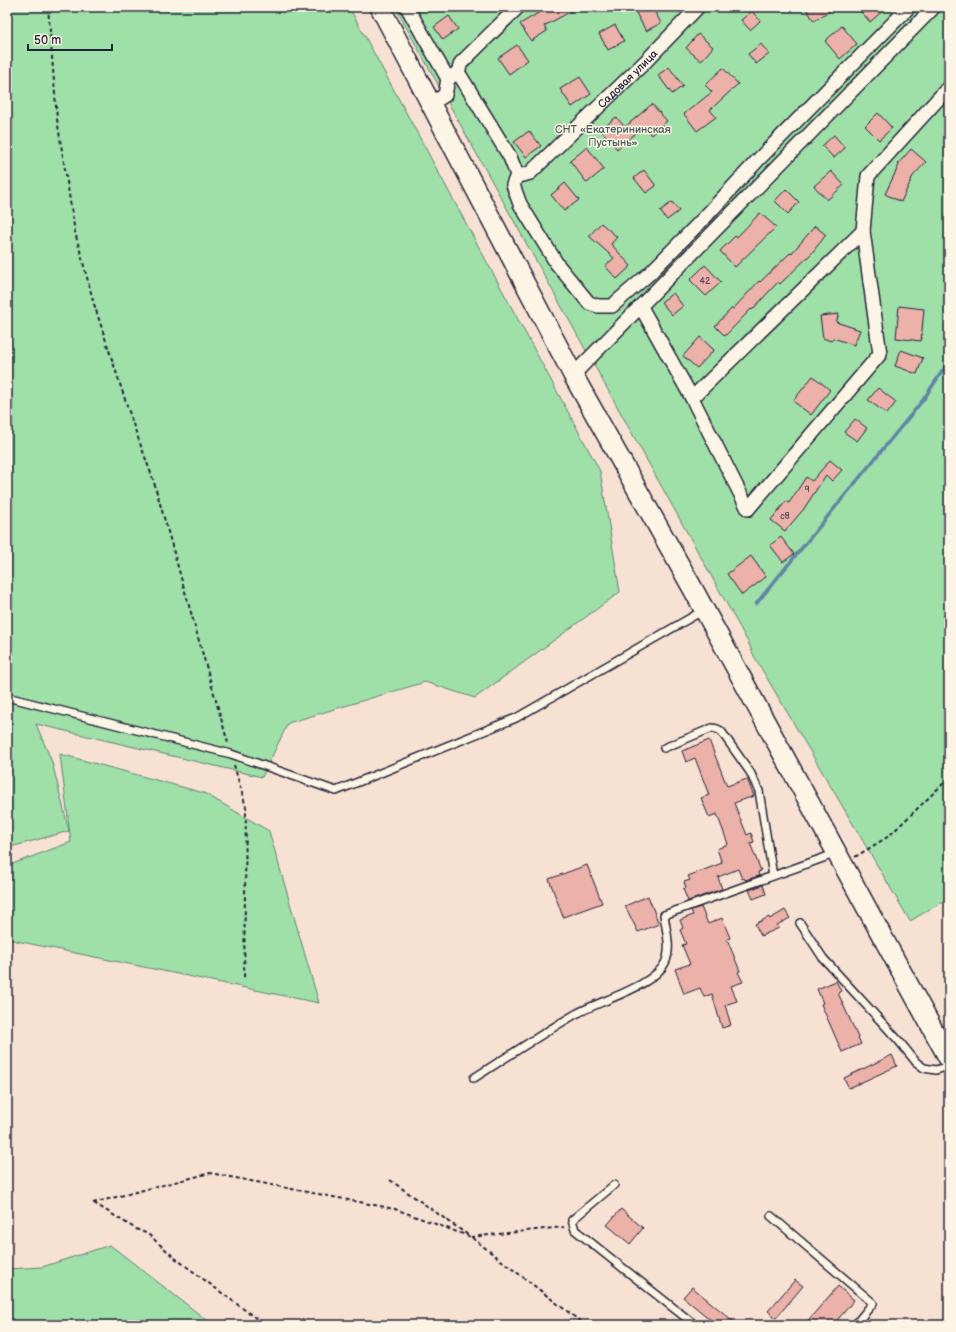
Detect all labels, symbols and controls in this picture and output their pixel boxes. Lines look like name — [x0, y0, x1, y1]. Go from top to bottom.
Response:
scale bar — [28, 26, 112, 52]
text: 50 m — [34, 33, 61, 48]
street label: Садовая улица — [595, 47, 661, 111]
park label: СНТ «Екатерининская Пустынь» — [555, 123, 671, 149]
house number: 42 — [700, 276, 711, 287]
house number: 9 — [804, 484, 810, 495]
house number: с8 — [780, 511, 790, 522]

